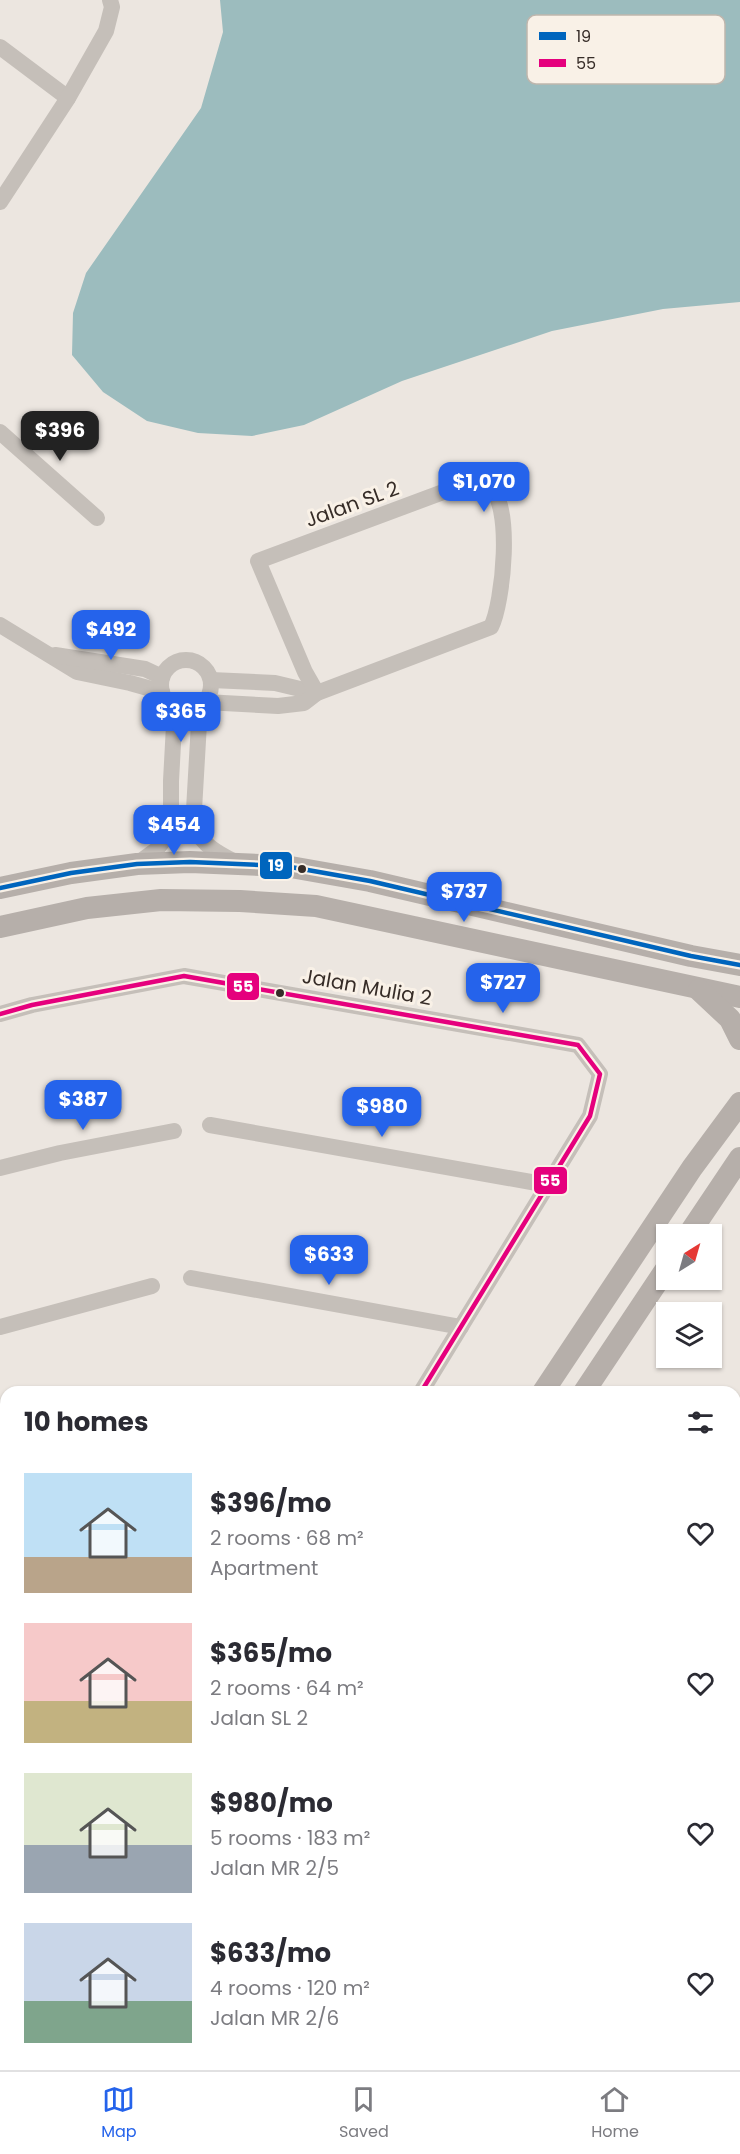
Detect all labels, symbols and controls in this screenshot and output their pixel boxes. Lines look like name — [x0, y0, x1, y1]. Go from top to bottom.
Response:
legend — [527, 15, 725, 84]
text: 19 — [576, 25, 591, 48]
text: 55 — [576, 52, 596, 75]
pin: $396 — [24, 411, 96, 462]
text: $396 — [35, 416, 85, 444]
pin: $1,070 — [435, 462, 533, 513]
text: $1,070 — [452, 467, 516, 495]
street label: Jalan SL 2 — [301, 474, 403, 534]
pin: $492 — [75, 610, 147, 661]
text: $492 — [86, 615, 136, 643]
pin: $365 — [145, 692, 217, 743]
text: $365 — [156, 697, 207, 725]
pin: $454 — [138, 805, 210, 856]
text: $454 — [147, 810, 201, 838]
line badge: 19 — [259, 851, 293, 880]
text: 19 — [268, 854, 284, 877]
unlabelled marker — [296, 863, 308, 875]
pin: $737 — [428, 872, 500, 923]
text: $737 — [441, 877, 487, 905]
street label: Jalan Mulia 2 — [300, 962, 434, 1012]
pin: $727 — [467, 963, 539, 1014]
text: $727 — [480, 968, 526, 996]
line badge: 55 — [226, 972, 260, 1001]
text: 55 — [233, 975, 253, 998]
unlabelled marker — [274, 987, 286, 999]
pin: $387 — [47, 1080, 119, 1131]
text: $387 — [59, 1085, 107, 1113]
pin: $980 — [346, 1087, 418, 1138]
text: $980 — [356, 1092, 408, 1120]
line badge: 55 — [533, 1166, 568, 1195]
text: 55 — [540, 1169, 560, 1192]
north arrow — [656, 1224, 722, 1290]
map controls — [656, 1224, 722, 1368]
pin: $633 — [293, 1235, 365, 1286]
text: $633 — [304, 1240, 354, 1268]
button: layers — [656, 1302, 722, 1368]
text: 10 homes — [24, 1404, 148, 1440]
icon: filters — [684, 1406, 717, 1439]
text: $396/mo — [210, 1485, 331, 1521]
icon: home — [72, 1497, 144, 1569]
icon: heart — [684, 1517, 717, 1550]
text: 2 rooms · 68 m² — [210, 1524, 364, 1552]
text: Apartment — [210, 1554, 318, 1582]
text: $365/mo — [210, 1635, 332, 1671]
icon: home — [72, 1647, 144, 1719]
icon: heart — [684, 1667, 717, 1700]
text: 2 rooms · 64 m² — [210, 1674, 364, 1702]
text: Jalan SL 2 — [210, 1704, 308, 1732]
text: $980/mo — [210, 1785, 333, 1821]
icon: home — [72, 1797, 144, 1869]
icon: heart — [684, 1817, 717, 1850]
text: 5 rooms · 183 m² — [210, 1824, 370, 1852]
text: Jalan MR 2/5 — [210, 1854, 339, 1882]
text: $633/mo — [210, 1935, 331, 1971]
icon: home — [72, 1947, 144, 2019]
icon: heart — [684, 1967, 717, 2000]
text: 4 rooms · 120 m² — [210, 1974, 370, 2002]
text: Jalan MR 2/6 — [210, 2004, 339, 2032]
tab: Map — [101, 2083, 137, 2144]
tab: Saved — [339, 2083, 389, 2144]
tab: Home — [591, 2083, 639, 2144]

